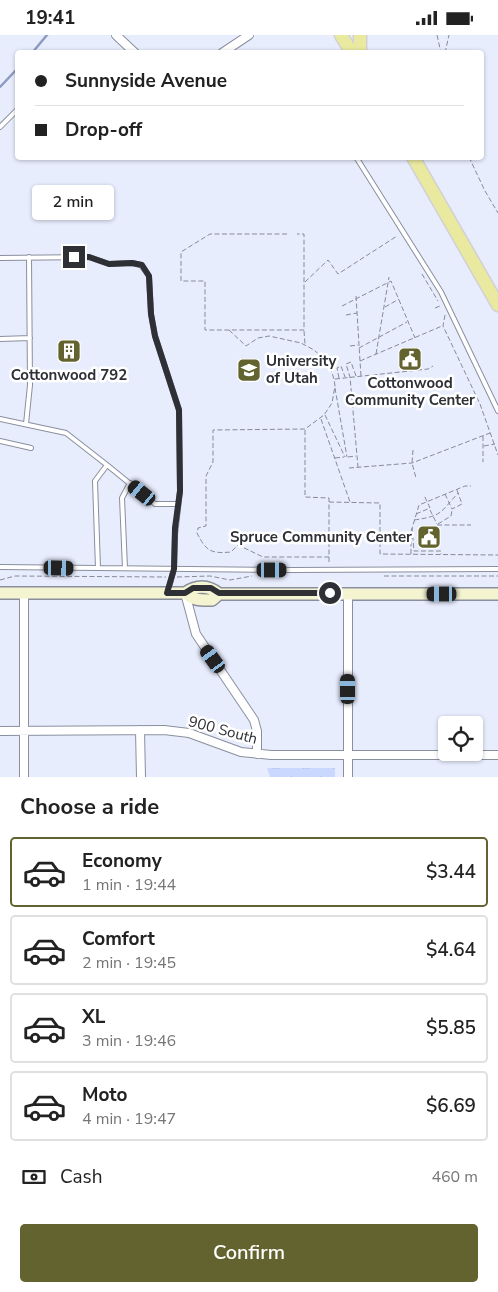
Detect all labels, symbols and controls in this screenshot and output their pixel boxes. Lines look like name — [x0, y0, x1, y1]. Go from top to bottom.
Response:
text: 19:41 — [25, 5, 75, 31]
text: Sunnyside Avenue — [65, 68, 227, 94]
text: Drop-off — [65, 117, 142, 143]
callout: 2 min — [33, 185, 115, 219]
text: 2 min — [53, 191, 93, 213]
route end — [63, 246, 85, 268]
building icon: Cottonwood 792 — [56, 338, 82, 364]
public building icon: Cottonwood Community Center — [397, 346, 423, 372]
place label: University of Utah — [266, 351, 336, 388]
school or university icon: University of Utah — [236, 357, 262, 383]
place label: Cottonwood 792 — [11, 365, 127, 385]
place label: Cottonwood Community Center — [345, 373, 475, 410]
car — [125, 478, 158, 508]
public building icon: Spruce Community Center — [416, 524, 442, 550]
place label: Spruce Community Center — [230, 527, 412, 547]
car — [43, 560, 74, 576]
car — [257, 563, 287, 578]
route start — [319, 582, 341, 604]
car — [427, 587, 457, 602]
car — [198, 642, 227, 676]
car — [340, 674, 355, 704]
street label: 900 South — [186, 711, 260, 749]
map controls — [438, 716, 483, 761]
button: locate — [438, 716, 483, 761]
text: Choose a ride — [20, 792, 159, 822]
text: Economy — [82, 848, 162, 874]
icon: car — [22, 850, 67, 895]
text: $3.44 — [426, 859, 476, 885]
text: 1 min · 19:44 — [82, 874, 176, 896]
text: Comfort — [82, 926, 155, 952]
icon: car — [22, 928, 67, 973]
text: $4.64 — [426, 937, 476, 963]
text: 2 min · 19:45 — [82, 952, 176, 974]
text: XL — [82, 1004, 105, 1030]
icon: car — [22, 1006, 67, 1051]
text: $5.85 — [426, 1015, 476, 1041]
text: 3 min · 19:46 — [82, 1030, 176, 1052]
text: Moto — [82, 1082, 128, 1108]
icon: car — [22, 1084, 67, 1129]
text: $6.69 — [426, 1093, 476, 1119]
text: 4 min · 19:47 — [82, 1108, 176, 1130]
icon: cash — [20, 1163, 48, 1191]
text: Cash — [60, 1164, 102, 1190]
text: 460 m — [431, 1166, 478, 1188]
button: Confirm — [20, 1224, 478, 1282]

